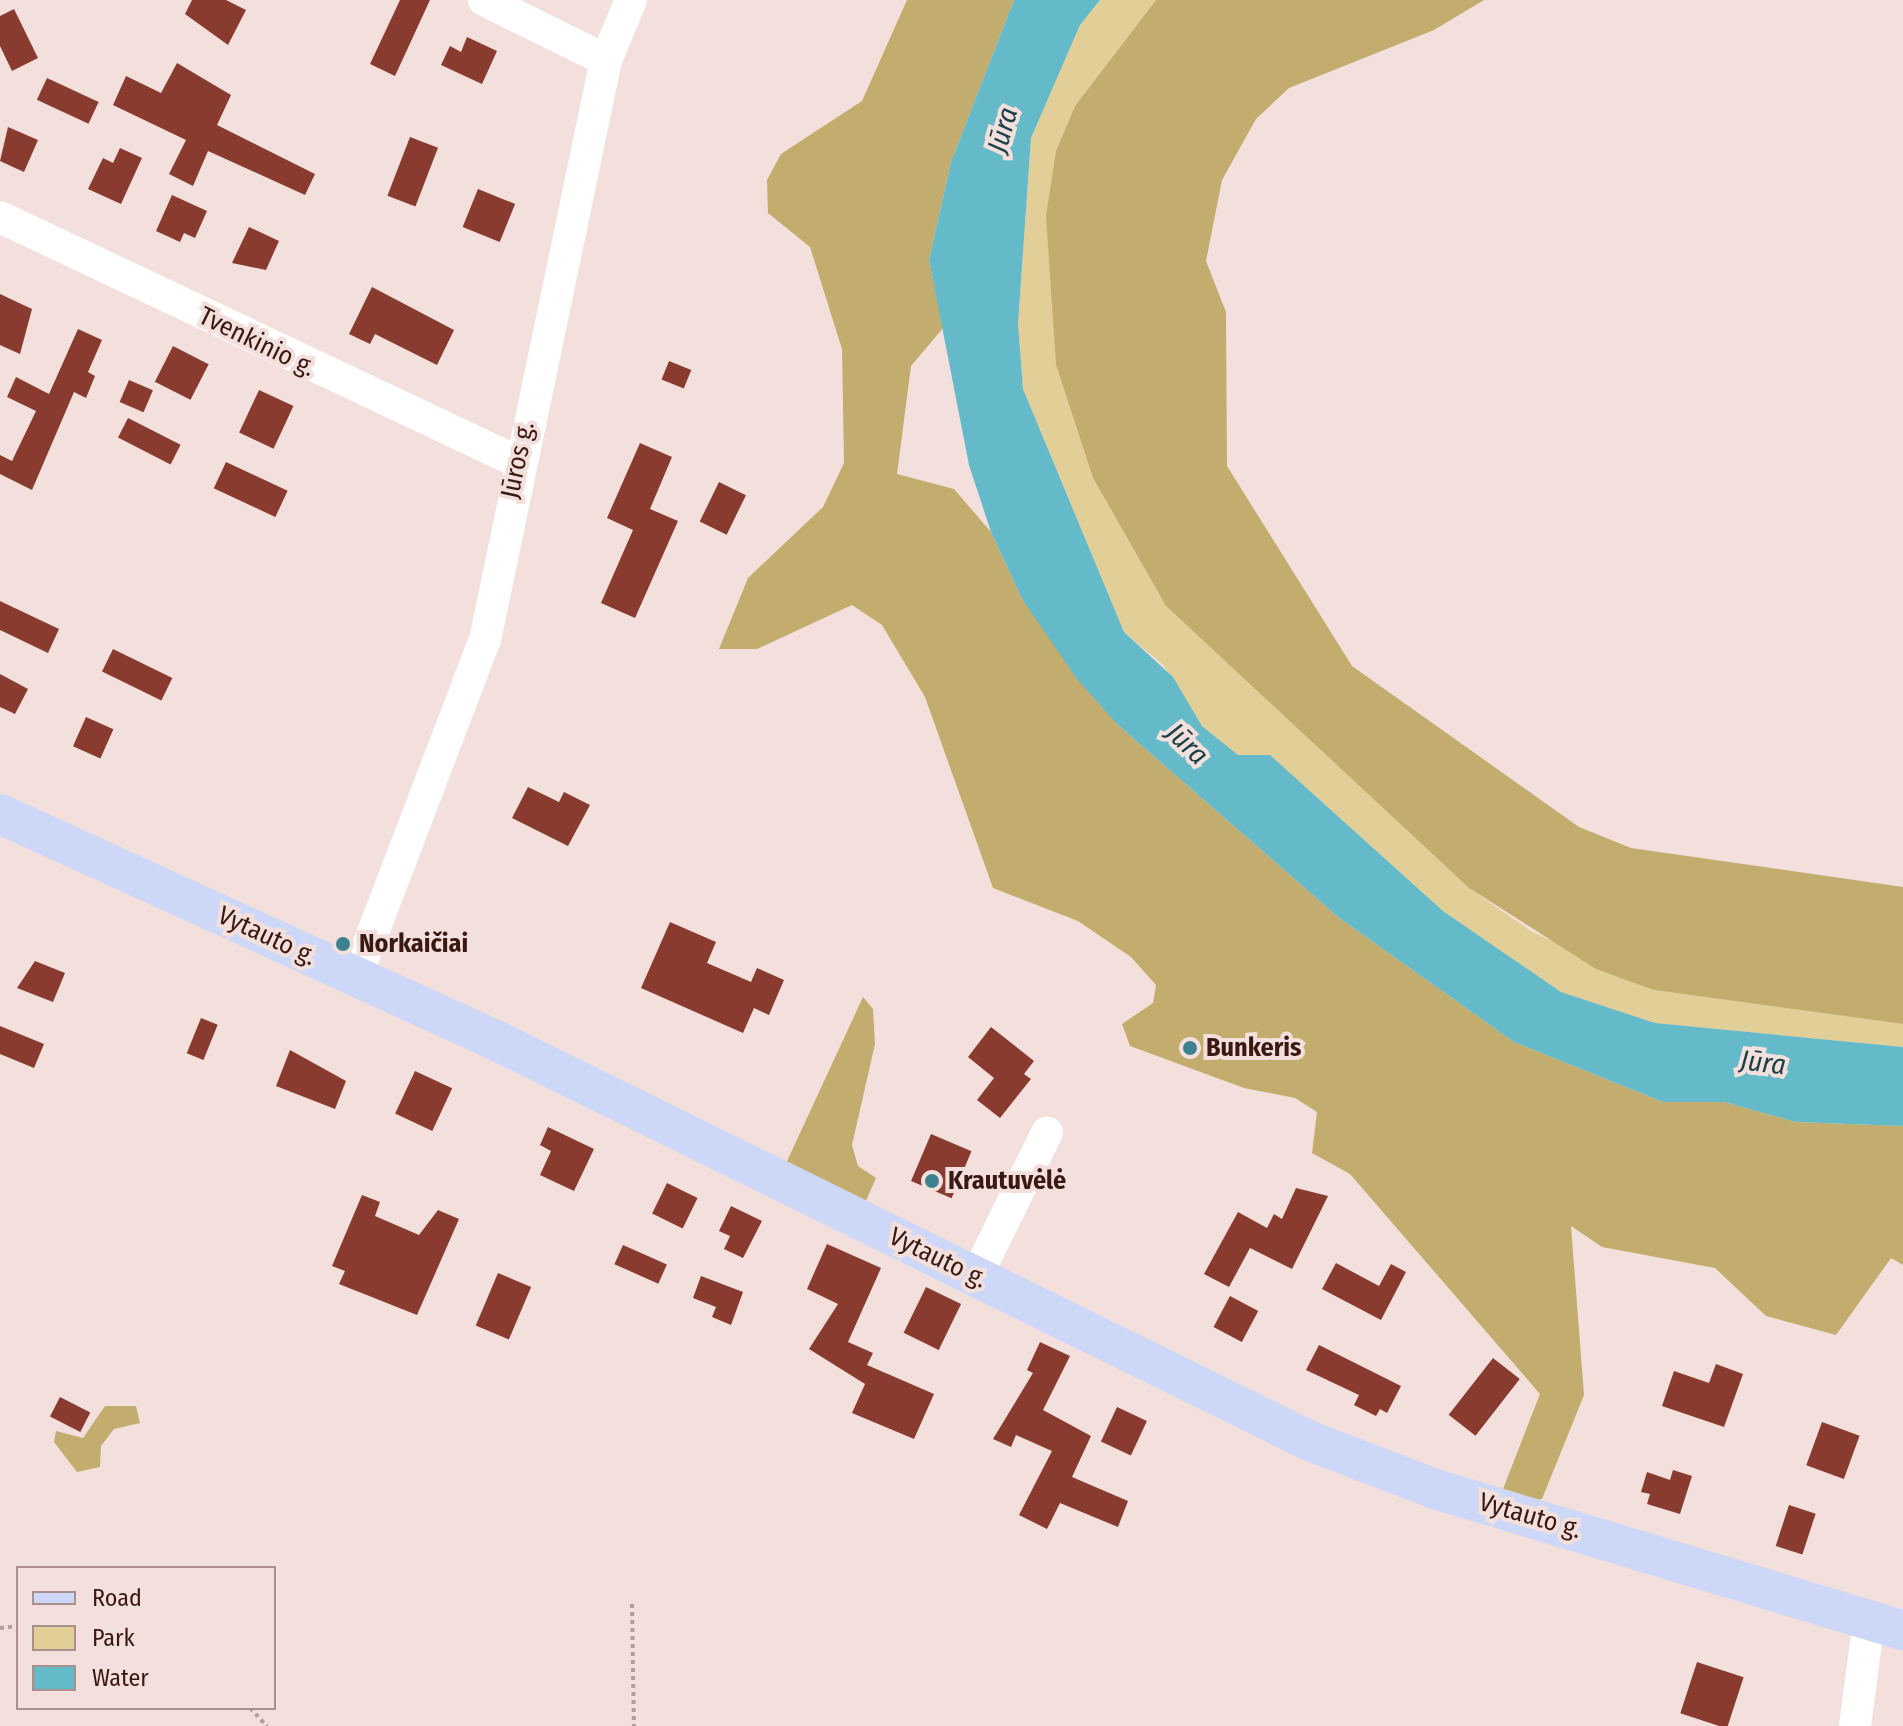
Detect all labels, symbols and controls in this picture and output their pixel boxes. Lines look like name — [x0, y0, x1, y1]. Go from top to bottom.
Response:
water label: Jūra — [981, 103, 1025, 157]
street label: Tvenkinio g. — [194, 300, 320, 384]
street label: Jūros g. — [495, 419, 541, 501]
water label: Jūra — [1159, 716, 1215, 772]
street label: Vytauto g. — [213, 900, 321, 972]
place label: Norkaičiai — [359, 928, 468, 960]
marker: Norkaičiai — [334, 935, 352, 953]
place label: Bunkeris — [1206, 1032, 1301, 1064]
marker: Bunkeris — [1181, 1039, 1199, 1057]
water label: Jūra — [1738, 1044, 1788, 1082]
place label: Krautuvėlė — [948, 1165, 1066, 1197]
marker: Krautuvėlė — [923, 1172, 941, 1190]
street label: Vytauto g. — [884, 1221, 992, 1295]
street label: Vytauto g. — [1475, 1487, 1585, 1545]
legend — [16, 1566, 276, 1710]
text: Road — [92, 1584, 142, 1612]
text: Park — [92, 1624, 135, 1652]
text: Water — [92, 1664, 149, 1692]

